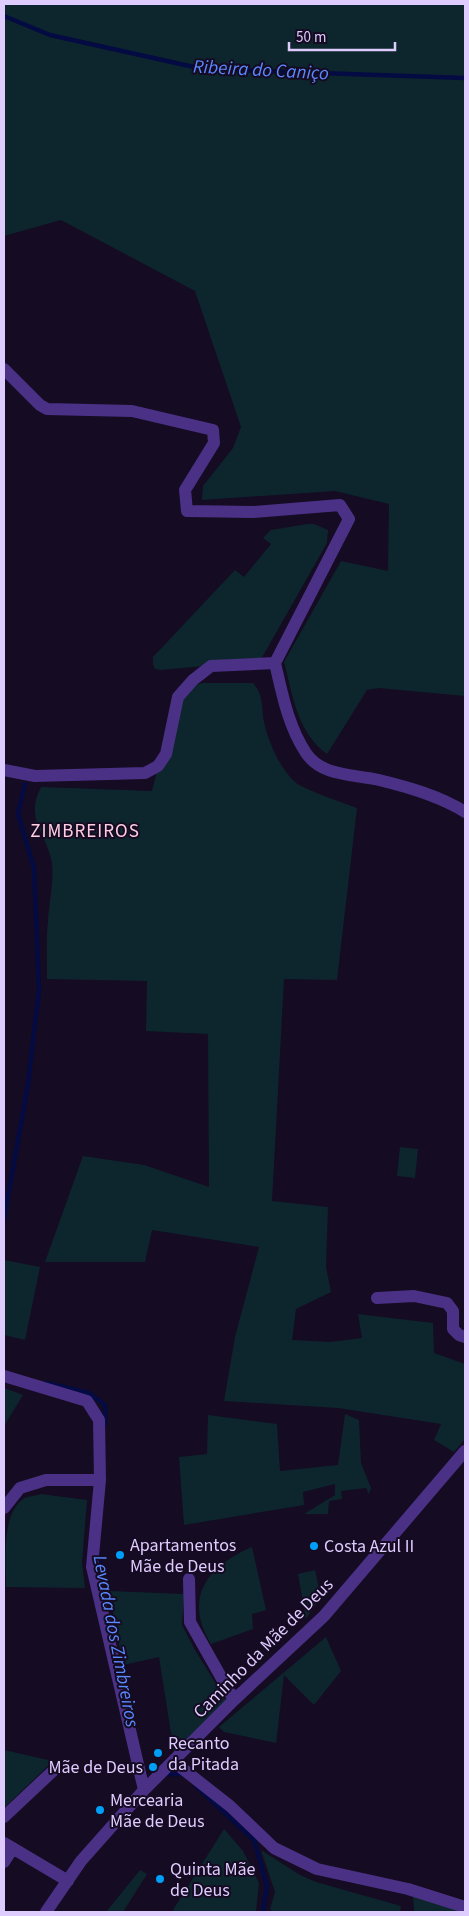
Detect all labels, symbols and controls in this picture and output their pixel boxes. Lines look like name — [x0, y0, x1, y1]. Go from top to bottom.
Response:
scale bar — [289, 20, 395, 52]
text: 50 m — [296, 27, 326, 48]
water label: Ribeira do Caniço — [192, 53, 330, 88]
district label: ZIMBREIROS — [30, 818, 140, 845]
place label: Apartamentos Mãe de Deus — [130, 1533, 236, 1579]
place label: Costa Azul II — [324, 1534, 414, 1559]
marker: Costa Azul II — [308, 1540, 320, 1552]
marker: Apartamentos Mãe de Deus — [114, 1549, 126, 1561]
water label: Levada dos Zimbreiros — [86, 1553, 146, 1730]
street label: Caminho da Mãe de Deus — [188, 1573, 339, 1724]
place label: Recanto da Pitada — [168, 1731, 239, 1777]
marker: Recanto da Pitada — [152, 1747, 164, 1759]
place label: Mãe de Deus — [48, 1755, 143, 1780]
marker: Mãe de Deus — [147, 1761, 159, 1773]
place label: Mercearia Mãe de Deus — [110, 1788, 205, 1834]
marker: Mercearia Mãe de Deus — [94, 1804, 106, 1816]
place label: Quinta Mãe de Deus — [170, 1857, 256, 1903]
marker: Quinta Mãe de Deus — [154, 1873, 166, 1885]

